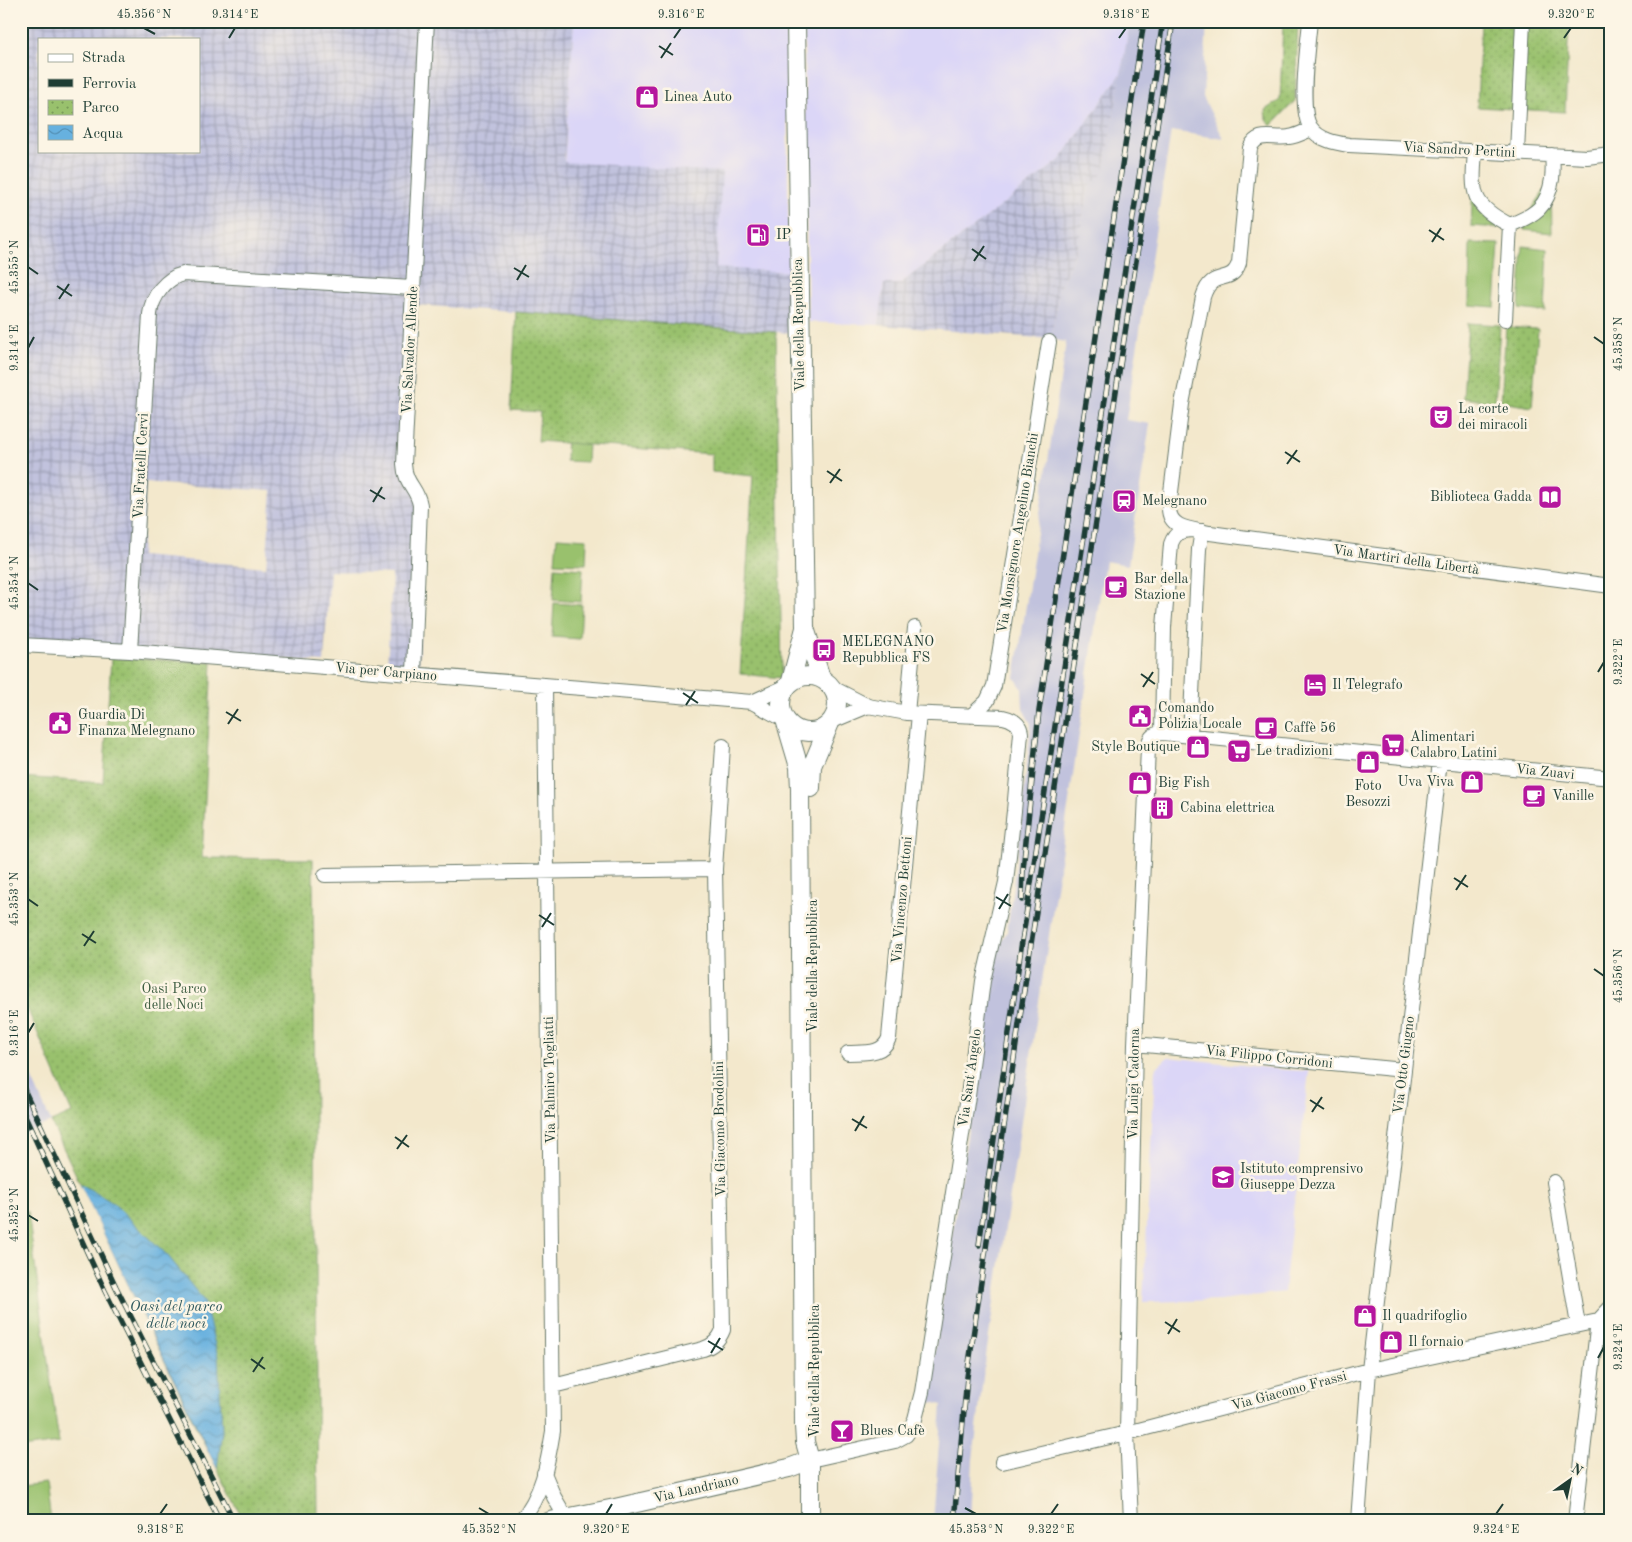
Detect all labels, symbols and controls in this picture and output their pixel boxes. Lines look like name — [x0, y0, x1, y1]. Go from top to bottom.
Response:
text: 45.356°N — [117, 8, 171, 21]
text: 9.314°E — [212, 9, 258, 21]
text: 9.316°E — [658, 9, 704, 21]
text: 9.318°E — [1103, 9, 1149, 21]
text: 9.320°E — [1548, 9, 1594, 21]
legend — [38, 38, 200, 152]
text: Strada — [82, 51, 126, 66]
text: Ferrovia — [82, 77, 137, 92]
shop icon: Linea Auto — [634, 84, 660, 110]
place label: Linea Auto — [664, 90, 732, 104]
text: Parco — [82, 101, 119, 116]
text: Acqua — [82, 127, 124, 142]
street label: Via Sandro Pertini — [1402, 140, 1516, 160]
fuel station icon: IP — [745, 222, 771, 248]
place label: IP — [776, 228, 791, 242]
text: 45.355°N — [8, 240, 21, 294]
street label: Viale della Repubblica — [791, 258, 807, 392]
street label: Via Salvador Allende — [400, 286, 420, 414]
text: 45.358°N — [1612, 317, 1625, 371]
text: 9.314°E — [9, 325, 21, 371]
place label: La corte dei miracoli — [1458, 402, 1528, 432]
theatre icon: La corte dei miracoli — [1428, 404, 1454, 430]
street label: Via Fratelli Cervi — [131, 412, 151, 519]
street label: Via Monsignore Angelino Bianchi — [995, 432, 1041, 634]
library icon: Biblioteca Gadda — [1537, 484, 1563, 510]
station icon: Melegnano — [1111, 488, 1137, 514]
place label: Biblioteca Gadda — [1430, 490, 1532, 504]
place label: Melegnano — [1142, 494, 1207, 508]
street label: Via Martiri della Libertà — [1332, 543, 1480, 577]
text: 45.354°N — [8, 556, 21, 610]
place label: Bar della Stazione — [1134, 572, 1189, 602]
cafe icon: Bar della Stazione — [1103, 574, 1129, 600]
place label: MELEGNANO Repubblica FS — [842, 635, 934, 665]
bus stop icon: MELEGNANO Repubblica FS — [811, 637, 837, 663]
text: 9.322°E — [1613, 639, 1625, 685]
street label: Via per Carpiano — [334, 661, 438, 683]
hotel icon: Il Telegrafo — [1302, 672, 1328, 698]
place label: Il Telegrafo — [1332, 678, 1403, 692]
place label: Comando Polizia Locale — [1158, 701, 1242, 731]
public building icon: Comando Polizia Locale — [1127, 703, 1153, 729]
place label: Guardia Di Finanza Melegnano — [78, 708, 195, 738]
public building icon: Guardia Di Finanza Melegnano — [47, 710, 73, 736]
cafe icon: Caffè 56 — [1253, 715, 1279, 741]
place label: Caffè 56 — [1284, 721, 1336, 735]
place label: Alimentari Calabro Latini — [1410, 730, 1497, 760]
supermarket icon: Alimentari Calabro Latini — [1380, 732, 1406, 758]
shop icon: Style Boutique — [1185, 734, 1211, 760]
supermarket icon: Le tradizioni — [1226, 738, 1252, 764]
place label: Style Boutique — [1091, 740, 1180, 754]
place label: Le tradizioni — [1256, 744, 1333, 758]
shop icon: Foto Besozzi — [1355, 749, 1381, 775]
street label: Via Zuavi — [1515, 762, 1575, 782]
shop icon: Uva Viva — [1459, 769, 1485, 795]
shop icon: Big Fish — [1127, 770, 1153, 796]
place label: Uva Viva — [1397, 775, 1454, 789]
place label: Big Fish — [1158, 776, 1210, 790]
place label: Foto Besozzi — [1345, 779, 1391, 809]
cafe icon: Vanille — [1521, 783, 1547, 809]
place label: Vanille — [1552, 789, 1594, 803]
building icon: Cabina elettrica — [1149, 795, 1175, 821]
place label: Cabina elettrica — [1180, 801, 1275, 815]
street label: Via Vincenzo Bettoni — [889, 836, 915, 964]
text: 45.353°N — [8, 872, 21, 926]
street label: Viale della Repubblica — [806, 899, 820, 1033]
text: 45.356°N — [1612, 949, 1625, 1003]
park label: Oasi Parco delle Noci — [141, 982, 207, 1012]
text: 9.316°E — [9, 1010, 21, 1056]
street label: Via Otto Giugno — [1391, 1015, 1417, 1115]
street label: Via Palmiro Togliatti — [542, 1016, 558, 1144]
street label: Via Sant'Angelo — [956, 1028, 984, 1128]
street label: Via Luigi Cadorna — [1126, 1028, 1142, 1140]
street label: Via Filippo Corridoni — [1205, 1043, 1334, 1071]
street label: Via Giacomo Brodolini — [712, 1061, 728, 1197]
place label: Istituto comprensivo Giuseppe Dezza — [1240, 1162, 1363, 1192]
school or university icon: Istituto comprensivo Giuseppe Dezza — [1210, 1164, 1236, 1190]
text: 45.352°N — [8, 1188, 21, 1242]
water label: Oasi del parco delle noci — [130, 1300, 222, 1332]
shop icon: Il quadrifoglio — [1352, 1303, 1378, 1329]
street label: Viale della Repubblica — [808, 1304, 822, 1438]
place label: Il quadrifoglio — [1382, 1309, 1467, 1323]
text: 9.324°E — [1613, 1324, 1625, 1370]
shop icon: Il fornaio — [1378, 1329, 1404, 1355]
place label: Il fornaio — [1408, 1335, 1464, 1349]
street label: Via Giacomo Frassi — [1230, 1369, 1348, 1413]
bar icon: Blues Cafè — [829, 1418, 855, 1444]
place label: Blues Cafè — [860, 1424, 925, 1438]
north arrow — [1544, 1454, 1594, 1504]
text: N — [1568, 1461, 1585, 1479]
street label: Via Landriano — [652, 1472, 740, 1506]
text: 45.352°N — [462, 1523, 516, 1536]
text: 45.353°N — [949, 1523, 1003, 1536]
text: 9.318°E — [137, 1524, 183, 1536]
text: 9.320°E — [583, 1524, 629, 1536]
text: 9.322°E — [1028, 1524, 1074, 1536]
text: 9.324°E — [1473, 1524, 1519, 1536]

